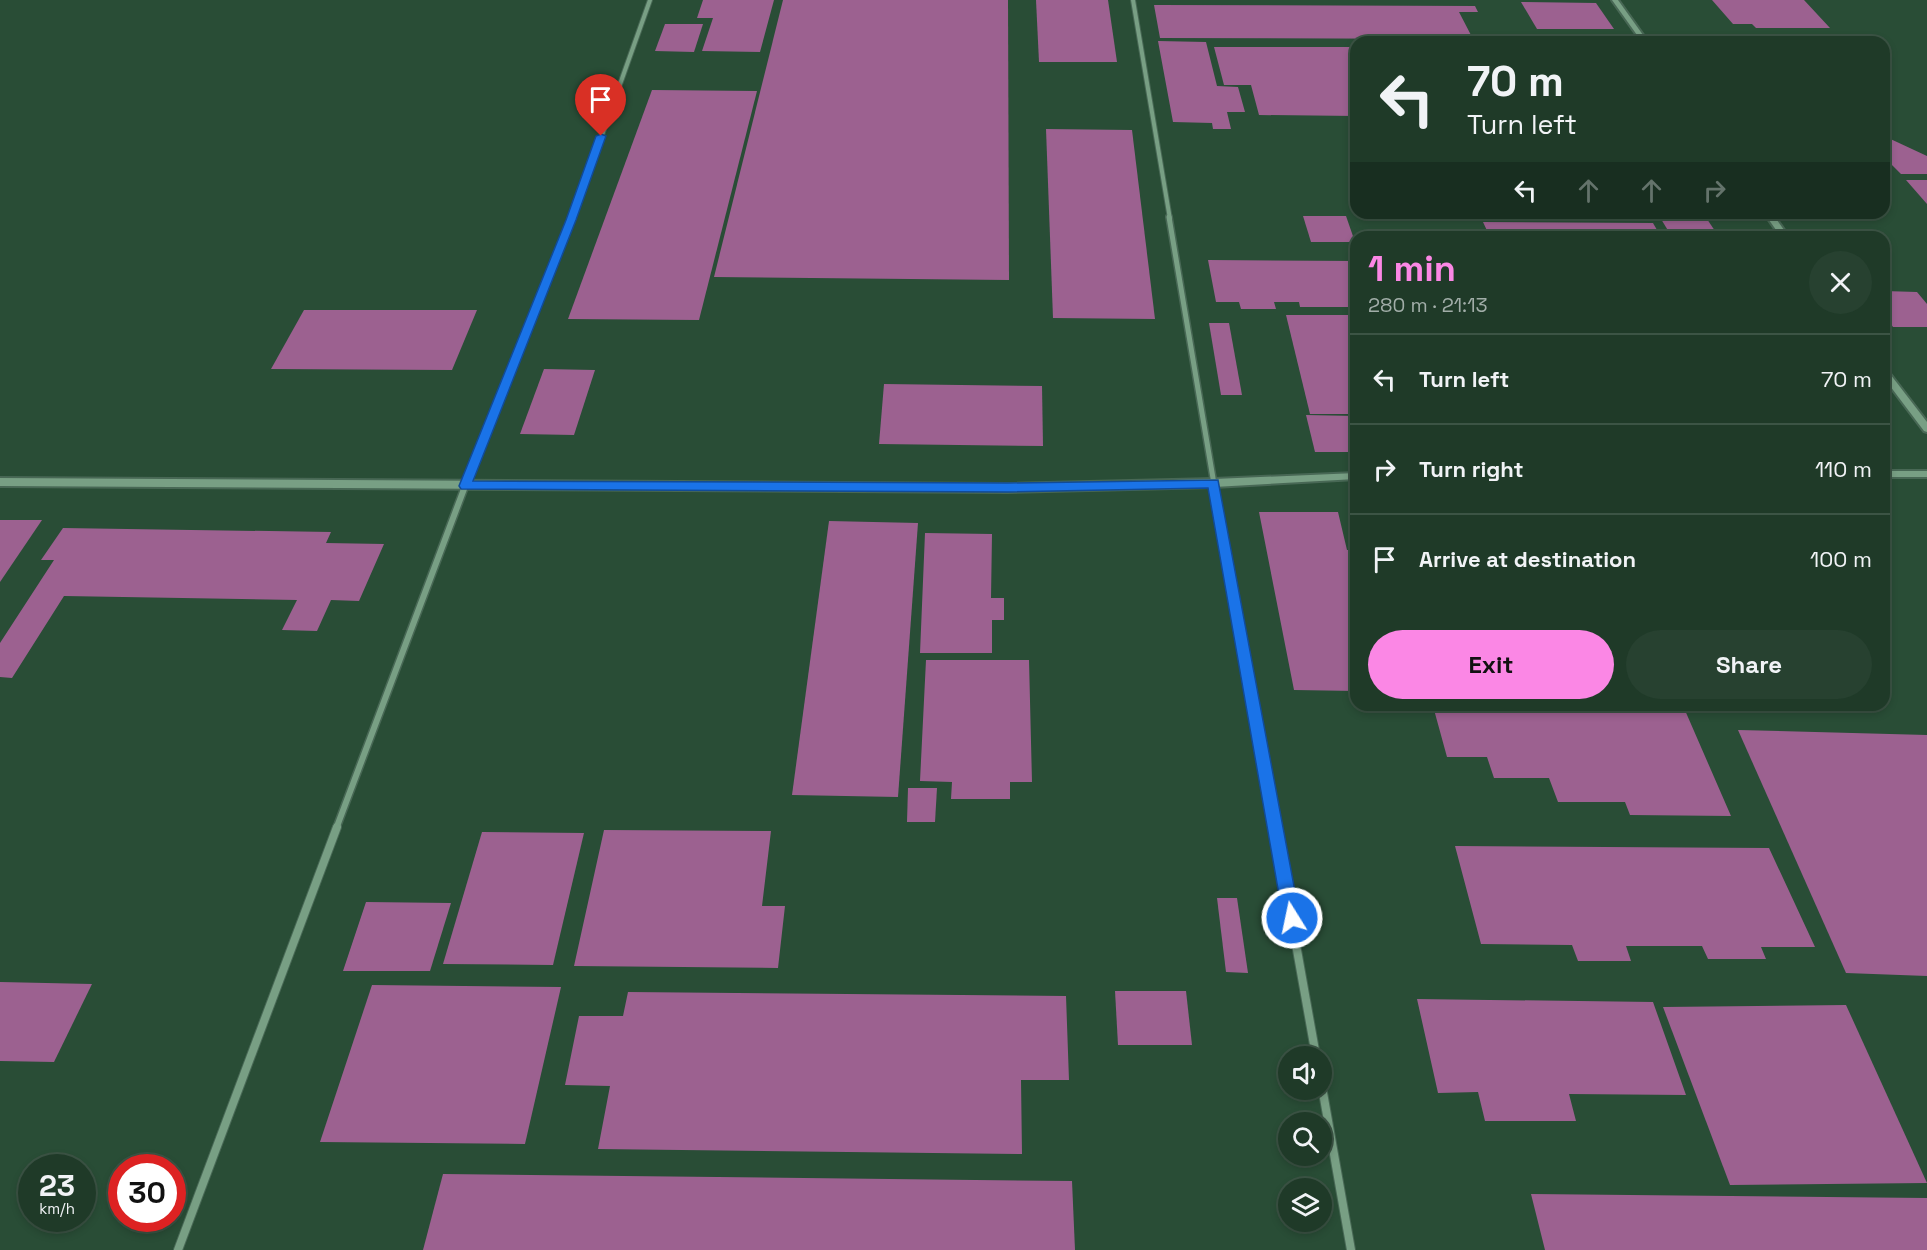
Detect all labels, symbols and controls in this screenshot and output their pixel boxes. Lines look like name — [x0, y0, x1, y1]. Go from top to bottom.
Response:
text: 70 m — [1467, 55, 1564, 108]
icon: left — [1368, 60, 1446, 138]
pin — [575, 74, 626, 136]
icon: arrive — [584, 83, 617, 116]
text: Turn left — [1467, 107, 1577, 142]
icon: left — [1509, 174, 1542, 207]
icon: ahead — [1572, 174, 1605, 207]
icon: ahead — [1635, 174, 1668, 207]
icon: right — [1698, 174, 1731, 207]
text: 1 min — [1368, 246, 1456, 292]
button: close — [1809, 251, 1872, 314]
text: 280 m · 21:13 — [1368, 292, 1488, 318]
icon: left — [1368, 363, 1401, 396]
text: Turn left — [1419, 365, 1509, 393]
text: 70 m — [1821, 365, 1872, 393]
icon: right — [1368, 453, 1401, 486]
text: Turn right — [1419, 455, 1524, 483]
text: 110 m — [1815, 455, 1872, 483]
icon: arrive — [1368, 543, 1401, 576]
text: Arrive at destination — [1419, 545, 1636, 573]
text: 100 m — [1810, 545, 1872, 573]
button: Exit — [1368, 630, 1614, 699]
button: Share — [1626, 630, 1872, 699]
position arrow — [1260, 886, 1324, 950]
map controls — [1278, 1046, 1332, 1232]
button: sound — [1278, 1046, 1332, 1100]
button: search — [1278, 1112, 1332, 1166]
speed limit sign: 30 — [108, 1154, 186, 1232]
text: 23 — [39, 1166, 75, 1205]
button: layers — [1278, 1178, 1332, 1232]
text: km/h — [39, 1199, 75, 1218]

